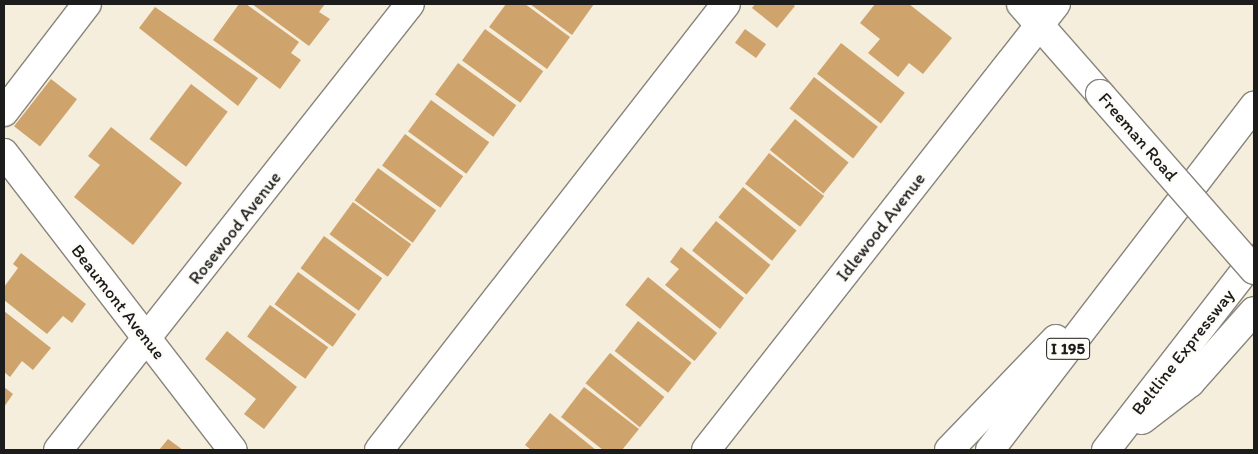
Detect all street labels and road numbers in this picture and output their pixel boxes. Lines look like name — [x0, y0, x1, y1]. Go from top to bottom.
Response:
street label: Freeman Road — [1094, 88, 1182, 186]
street label: Rosewood Avenue — [184, 167, 286, 289]
street label: Idlewood Avenue — [832, 169, 930, 285]
street label: Beaumont Avenue — [66, 240, 170, 364]
street label: Beltline Expressway — [1127, 285, 1239, 419]
road number: I 195 — [1046, 336, 1090, 362]

